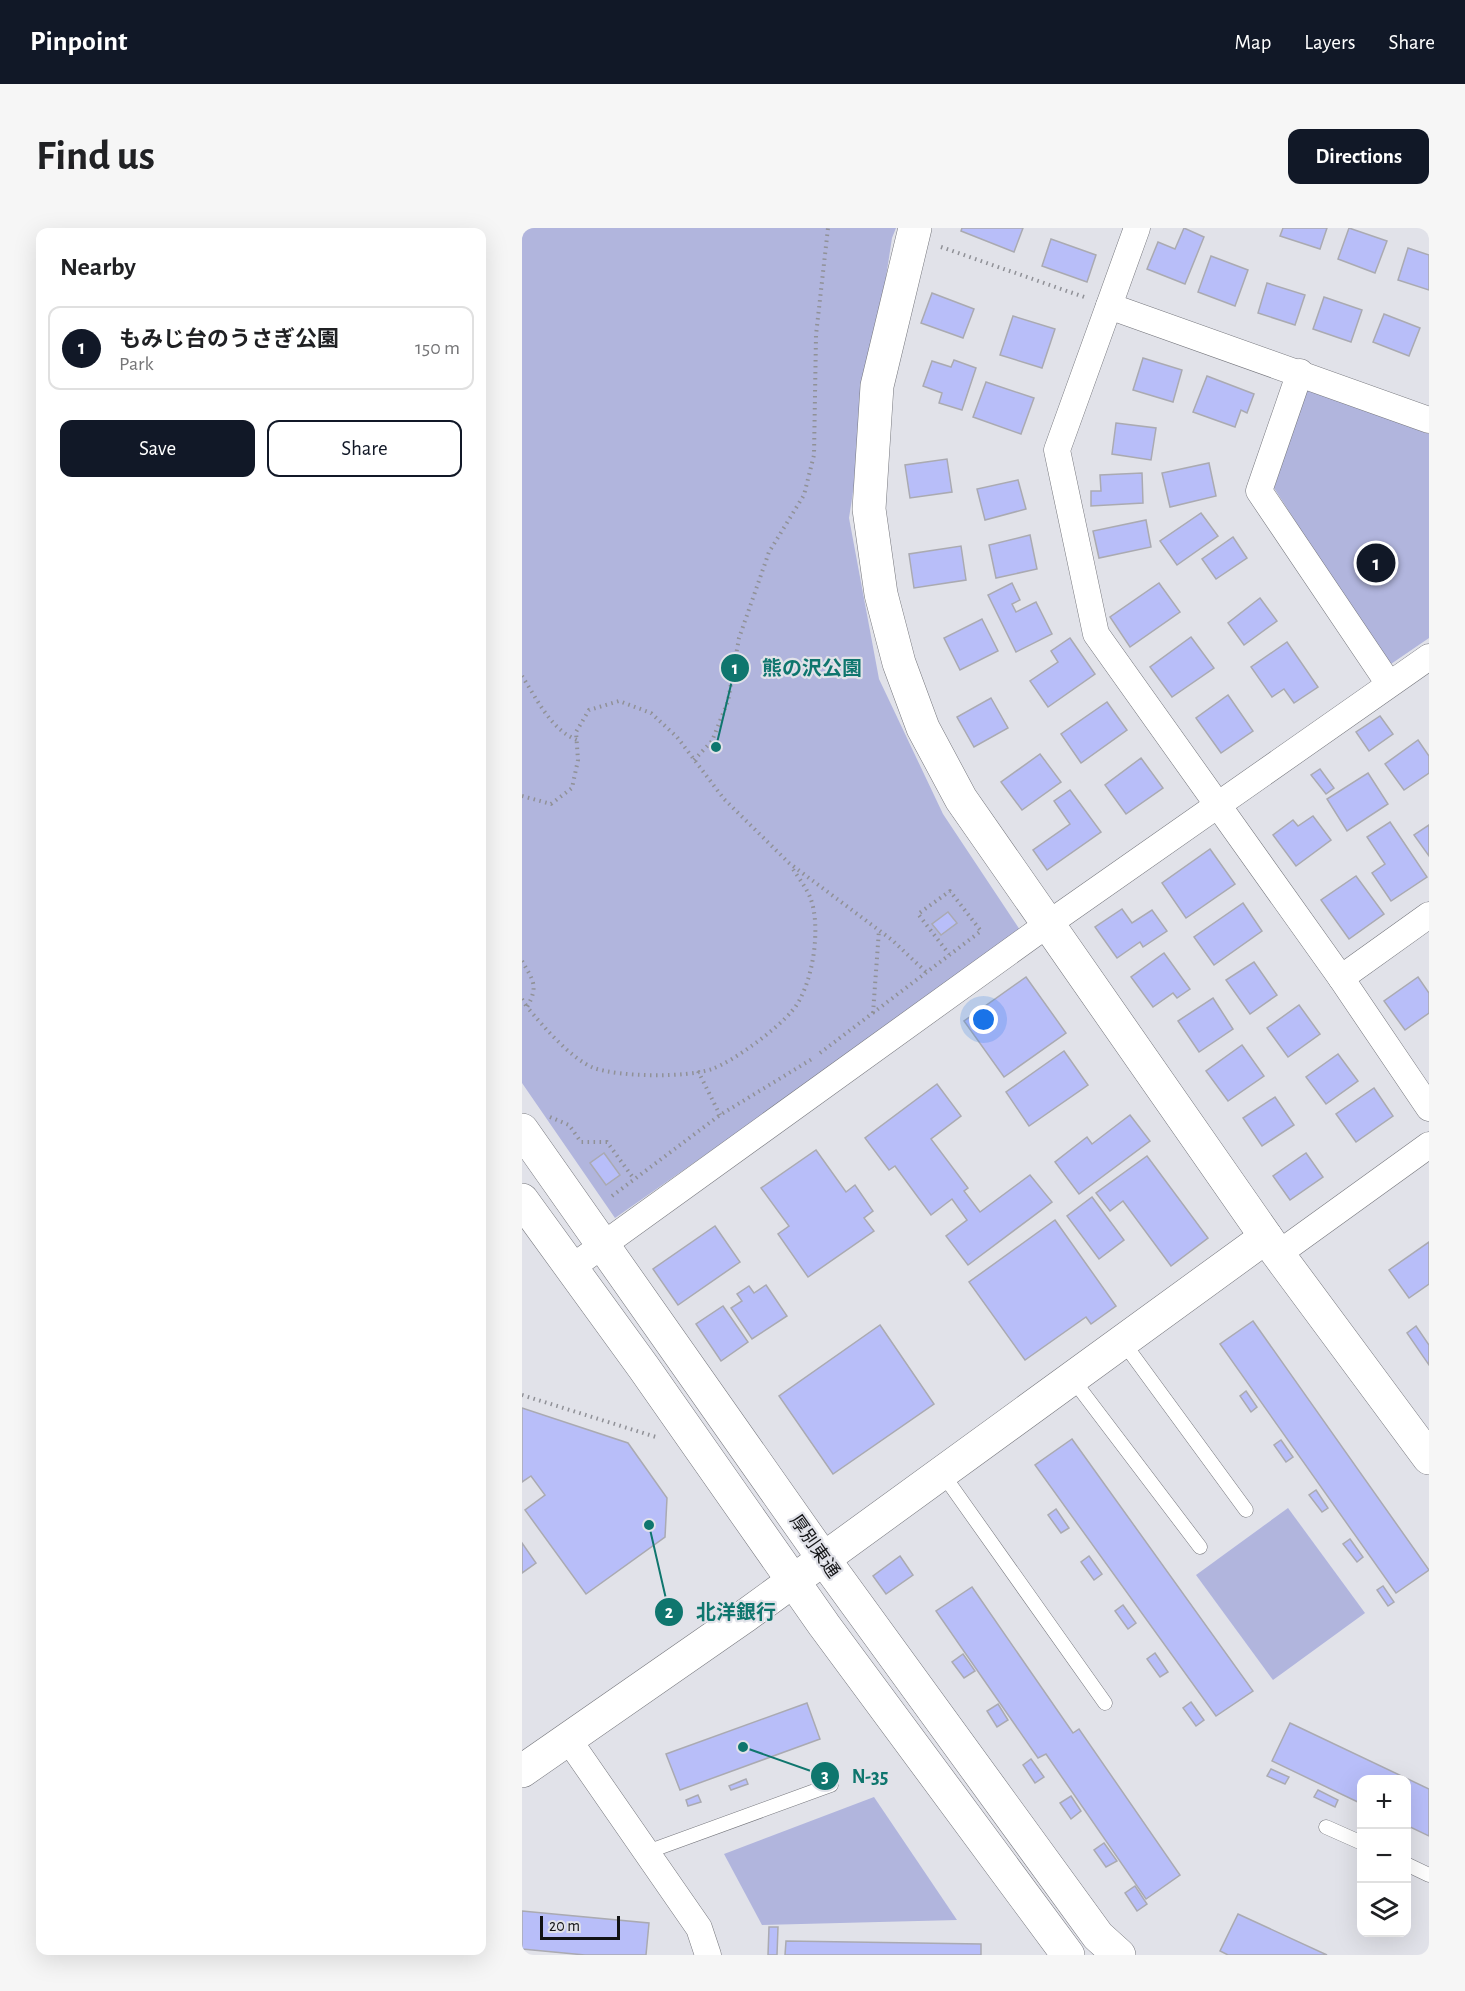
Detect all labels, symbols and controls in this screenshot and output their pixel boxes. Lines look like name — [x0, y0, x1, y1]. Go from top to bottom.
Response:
text: Pinpoint — [30, 28, 128, 56]
text: Map — [1235, 32, 1271, 53]
text: Layers — [1304, 32, 1355, 53]
text: Share — [1388, 32, 1435, 53]
button: Directions — [1288, 129, 1429, 184]
text: Find us — [36, 135, 155, 177]
text: Nearby — [60, 254, 136, 280]
text: もみじ台のうさぎ公園 — [119, 328, 339, 350]
text: 1 — [78, 338, 85, 358]
text: 150 m — [415, 338, 460, 358]
text: Park — [119, 354, 154, 374]
button: Save — [60, 420, 255, 477]
button: Share — [267, 420, 462, 477]
pin: 1 — [1356, 540, 1396, 586]
callout: 熊の沢公園 — [720, 649, 874, 687]
text: 熊の沢公園 — [762, 657, 862, 679]
text: 1 — [732, 660, 738, 678]
your location — [969, 1005, 998, 1034]
street label: 厚別東通 — [786, 1511, 843, 1581]
callout: 北洋銀行 — [654, 1593, 788, 1631]
text: 北洋銀行 — [696, 1601, 776, 1623]
text: 2 — [665, 1604, 674, 1622]
callout: N-35 — [810, 1757, 900, 1795]
text: N-35 — [852, 1767, 888, 1787]
text: 3 — [821, 1768, 829, 1786]
map controls — [1357, 1775, 1411, 1937]
button: + — [1357, 1775, 1411, 1829]
button: − — [1357, 1829, 1411, 1883]
button: layers — [1357, 1883, 1411, 1937]
scale bar — [540, 1913, 620, 1940]
text: 20 m — [549, 1918, 580, 1934]

